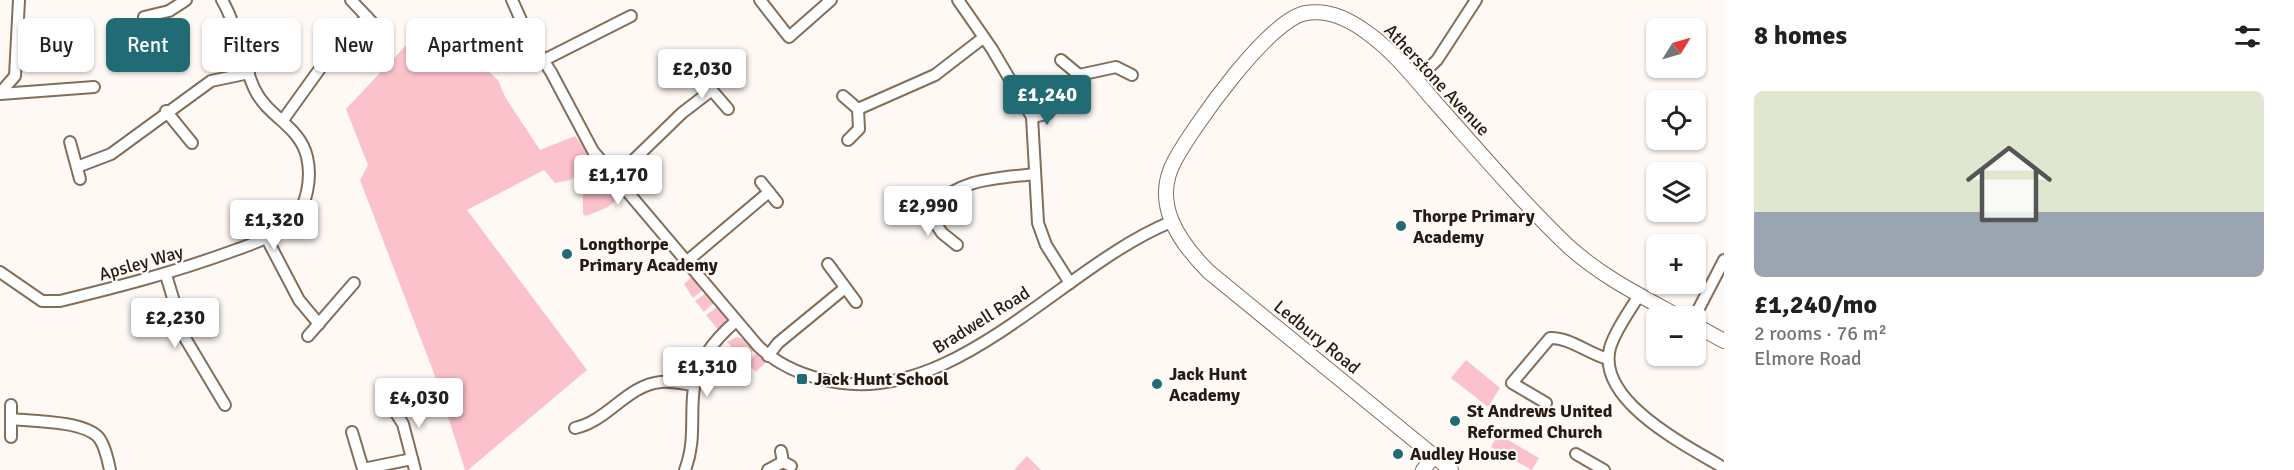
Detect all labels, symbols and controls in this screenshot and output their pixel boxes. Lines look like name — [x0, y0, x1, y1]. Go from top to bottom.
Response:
chip: Buy — [18, 18, 94, 72]
chip: Rent — [106, 18, 190, 72]
chip: Filters — [202, 18, 301, 72]
chip: New — [313, 18, 394, 72]
chip: Apartment — [406, 18, 545, 72]
north arrow — [1646, 18, 1706, 78]
map controls — [1646, 18, 1706, 366]
street label: Atherstone Avenue — [1380, 20, 1494, 140]
text: 8 homes — [1754, 20, 1847, 52]
icon: filters — [2231, 20, 2264, 53]
pin: £2,030 — [653, 49, 751, 100]
text: £2,030 — [672, 56, 732, 81]
pin: £1,240 — [998, 75, 1096, 126]
text: £1,240 — [1017, 82, 1077, 107]
button: locate — [1646, 90, 1706, 150]
icon: home — [1955, 130, 2063, 238]
pin: £1,170 — [569, 155, 667, 206]
text: £1,170 — [588, 162, 648, 187]
button: layers — [1646, 162, 1706, 222]
pin: £2,990 — [879, 186, 977, 237]
text: £2,990 — [898, 193, 958, 218]
pin: £1,320 — [225, 200, 323, 251]
place label: Thorpe Primary Academy — [1413, 205, 1535, 248]
text: £1,320 — [244, 207, 304, 232]
marker: Thorpe Primary Academy — [1394, 219, 1408, 233]
place label: Longthorpe Primary Academy — [579, 233, 718, 276]
button: + — [1646, 234, 1706, 294]
street label: Apsley Way — [96, 240, 186, 286]
marker: Longthorpe Primary Academy — [560, 247, 574, 261]
street label: Bradwell Road — [928, 281, 1034, 359]
text: £1,240/mo — [1754, 289, 1877, 321]
street label: Ledbury Road — [1269, 295, 1365, 379]
pin: £2,230 — [126, 298, 224, 349]
text: £2,230 — [145, 305, 205, 330]
button: − — [1646, 306, 1706, 366]
text: 2 rooms · 76 m² — [1754, 321, 1887, 346]
text: Elmore Road — [1754, 346, 1862, 371]
pin: £1,310 — [658, 347, 756, 398]
text: £1,310 — [677, 354, 737, 379]
place label: Jack Hunt Academy — [1169, 363, 1247, 406]
place label: Jack Hunt School — [814, 368, 949, 390]
marker: Jack Hunt School — [795, 372, 809, 386]
marker: Jack Hunt Academy — [1150, 377, 1164, 391]
pin: £4,030 — [370, 378, 468, 429]
text: £4,030 — [389, 385, 449, 410]
place label: St Andrews United Reformed Church — [1467, 400, 1613, 443]
marker: St Andrews United Reformed Church — [1448, 414, 1462, 428]
place label: Audley House — [1410, 443, 1517, 465]
marker: Audley House — [1391, 447, 1405, 461]

